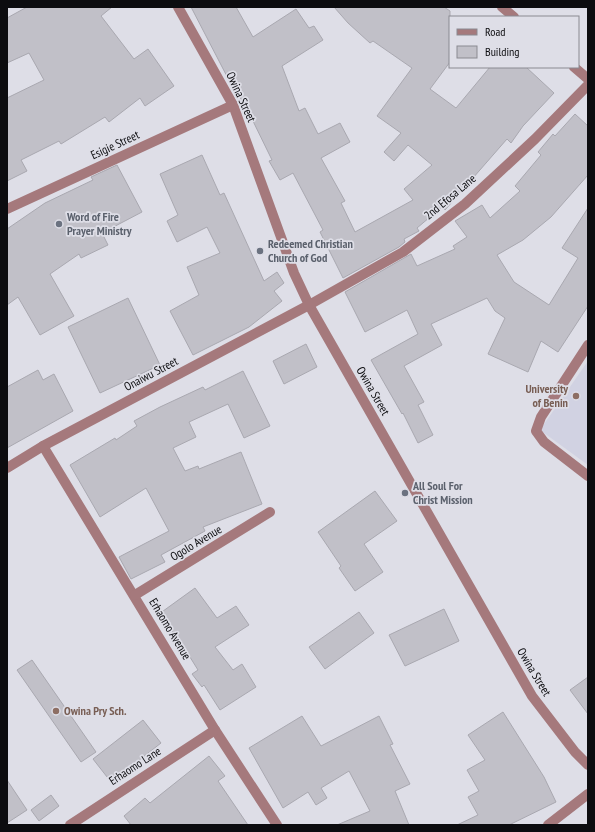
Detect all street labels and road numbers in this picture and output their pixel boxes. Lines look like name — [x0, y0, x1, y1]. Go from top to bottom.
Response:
street label: Owina Street — [223, 69, 260, 125]
street label: Esigie Street — [88, 126, 142, 162]
street label: 2nd Efosa Lane — [421, 171, 479, 223]
street label: Onaiwu Street — [121, 353, 181, 394]
street label: Owina Street — [354, 364, 394, 418]
street label: Ogolo Avenue — [167, 521, 224, 564]
street label: Erhaomo Avenue — [146, 595, 195, 662]
street label: Owina Street — [514, 645, 555, 699]
street label: Erhaomo Lane — [106, 743, 164, 788]

